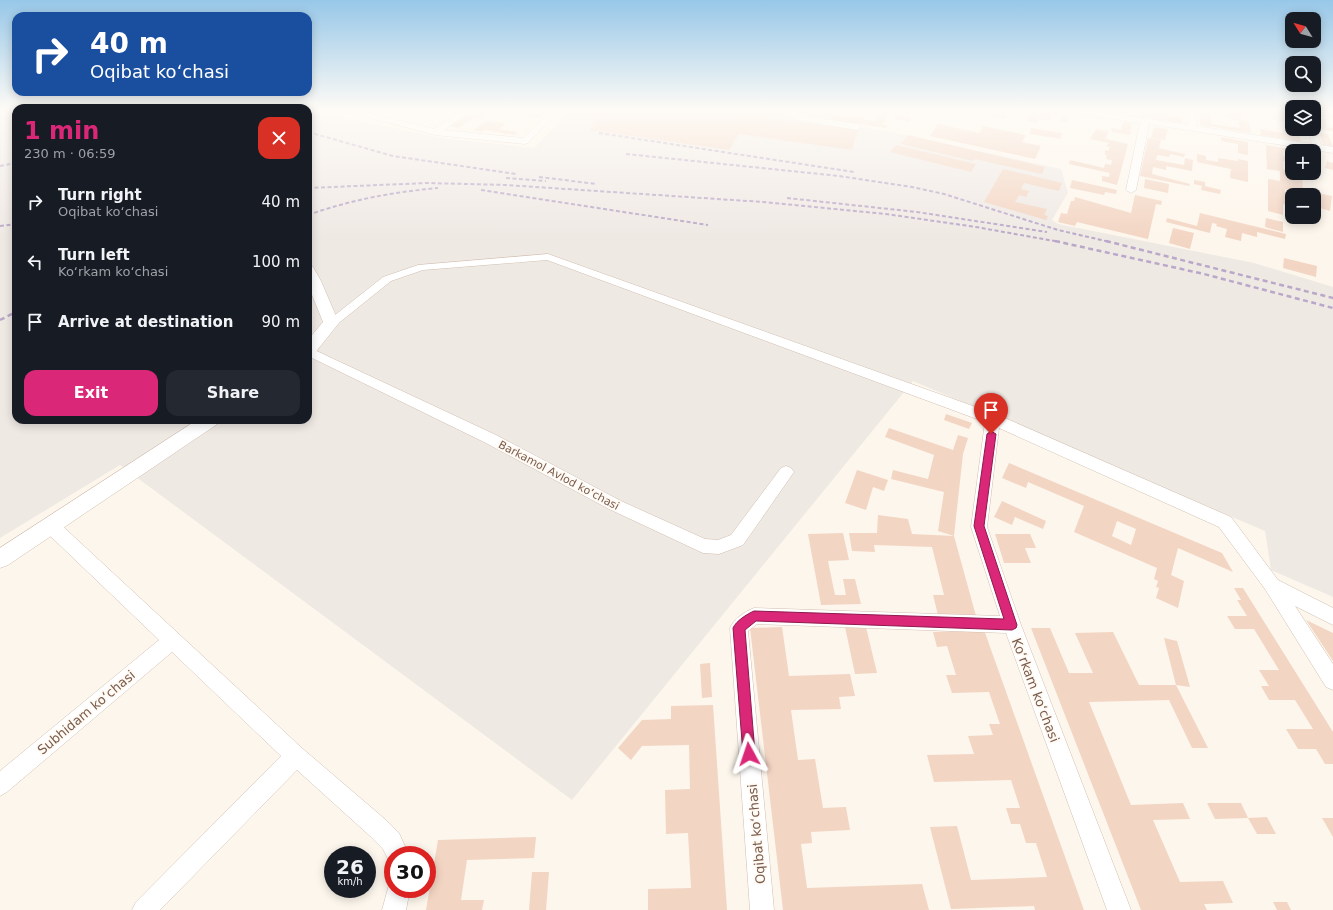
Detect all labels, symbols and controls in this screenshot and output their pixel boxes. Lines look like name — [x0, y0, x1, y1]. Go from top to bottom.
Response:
north arrow — [1285, 12, 1321, 48]
map controls — [1285, 12, 1321, 224]
text: 40 m — [90, 27, 168, 60]
icon: right — [24, 28, 76, 80]
button: search — [1285, 56, 1321, 92]
text: Oqibat koʻchasi — [90, 61, 229, 82]
button: layers — [1285, 100, 1321, 136]
text: 1 min — [24, 117, 99, 145]
button: close — [258, 117, 300, 159]
button: + — [1285, 144, 1321, 180]
text: 230 m · 06:59 — [24, 146, 115, 161]
text: Turn right — [58, 186, 142, 204]
button: − — [1285, 188, 1321, 224]
icon: right — [24, 191, 46, 213]
text: 40 m — [262, 193, 300, 211]
text: Oqibat koʻchasi — [58, 204, 158, 219]
text: Turn left — [58, 246, 130, 264]
icon: left — [24, 251, 46, 273]
text: 100 m — [252, 253, 300, 271]
text: Koʻrkam koʻchasi — [58, 264, 168, 279]
icon: arrive — [24, 311, 46, 333]
text: Arrive at destination — [58, 313, 233, 331]
text: 90 m — [262, 313, 300, 331]
button: Exit — [24, 370, 158, 416]
button: Share — [166, 370, 300, 416]
pin — [974, 393, 1008, 434]
icon: arrive — [980, 399, 1002, 421]
street label: Barkamol Аvlod koʻchasi — [496, 438, 621, 513]
street label: Koʻrkam koʻchasi — [1009, 636, 1062, 744]
street label: Subhidam koʻchasi — [35, 667, 138, 757]
position arrow — [728, 733, 770, 775]
street label: Oqibat koʻchasi — [745, 783, 768, 885]
speed limit sign: 30 — [384, 846, 436, 898]
text: 26 — [336, 855, 364, 879]
text: km/h — [337, 876, 363, 887]

